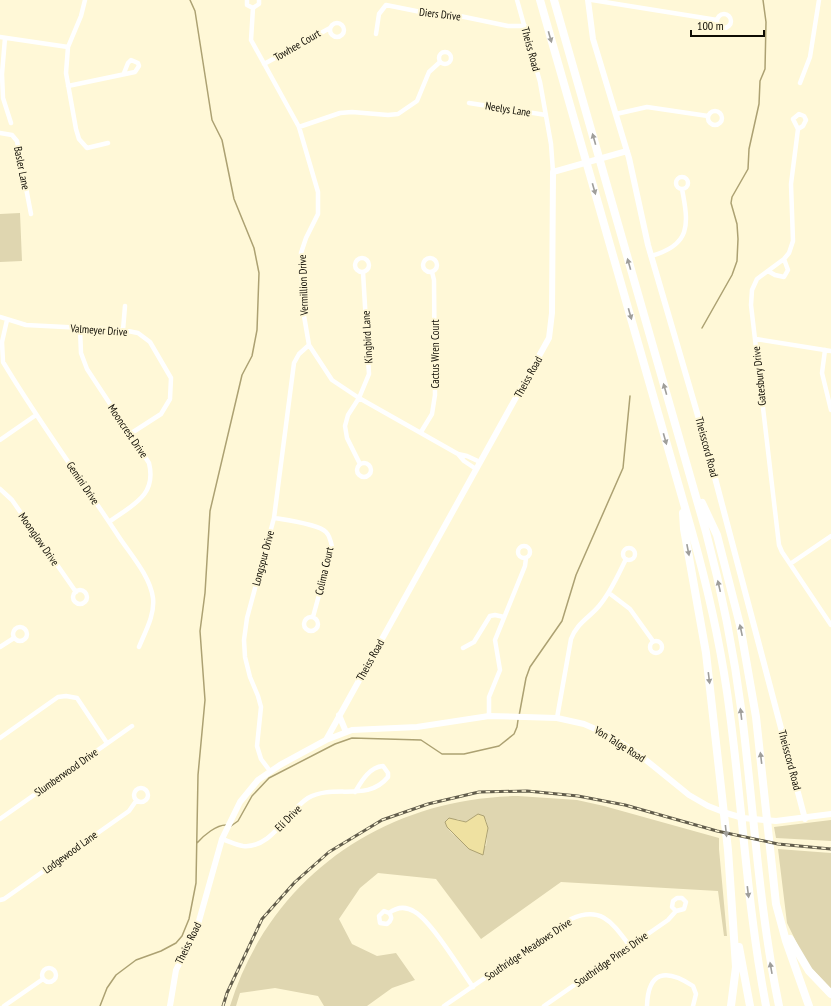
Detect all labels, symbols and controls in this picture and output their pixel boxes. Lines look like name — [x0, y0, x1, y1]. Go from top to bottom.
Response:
street label: Diers Drive — [418, 5, 462, 24]
scale bar — [691, 12, 764, 38]
text: 100 m — [697, 18, 724, 33]
street label: Theiss Road — [518, 25, 544, 73]
street label: Towhee Court — [271, 26, 323, 64]
one-way arrow — [548, 31, 554, 44]
street label: Neelys Lane — [484, 98, 532, 120]
one-way arrow — [590, 132, 596, 145]
street label: Basler Lane — [11, 145, 33, 191]
one-way arrow — [591, 184, 597, 196]
street label: Vermillion Drive — [295, 254, 311, 317]
one-way arrow — [626, 257, 632, 269]
one-way arrow — [627, 309, 633, 321]
street label: Kingbird Lane — [359, 310, 375, 364]
street label: Cactus Wren Court — [428, 319, 442, 389]
street label: Valmeyer Drive — [69, 321, 128, 339]
street label: Gatesbury Drive — [749, 345, 769, 406]
street label: Theiss Road — [511, 354, 545, 400]
one-way arrow — [662, 382, 668, 394]
street label: Mooncrest Drive — [105, 401, 151, 461]
street label: Theisscord Road — [692, 415, 722, 479]
one-way arrow — [662, 434, 668, 446]
street label: Gemini Drive — [63, 459, 103, 508]
street label: Moonglow Drive — [16, 510, 63, 569]
street label: Longspur Drive — [249, 528, 277, 587]
one-way arrow — [685, 544, 691, 556]
street label: Colima Court — [312, 546, 336, 596]
one-way arrow — [716, 580, 722, 592]
one-way arrow — [737, 623, 743, 636]
street label: Theiss Road — [353, 637, 387, 683]
one-way arrow — [706, 672, 713, 684]
one-way arrow — [738, 708, 745, 720]
street label: Von Talge Road — [591, 722, 648, 765]
street label: Theisscord Road — [775, 728, 805, 792]
street label: Slumberwood Drive — [31, 745, 101, 799]
one-way arrow — [758, 752, 764, 764]
street label: Eli Drive — [272, 801, 305, 834]
one-way arrow — [723, 825, 729, 837]
street label: Lodgewood Lane — [40, 827, 100, 876]
one-way arrow — [745, 886, 751, 898]
street label: Southridge Meadows Drive — [482, 914, 574, 983]
street label: Theiss Road — [172, 919, 204, 966]
street label: Southridge Pines Drive — [571, 928, 651, 990]
one-way arrow — [768, 962, 774, 974]

